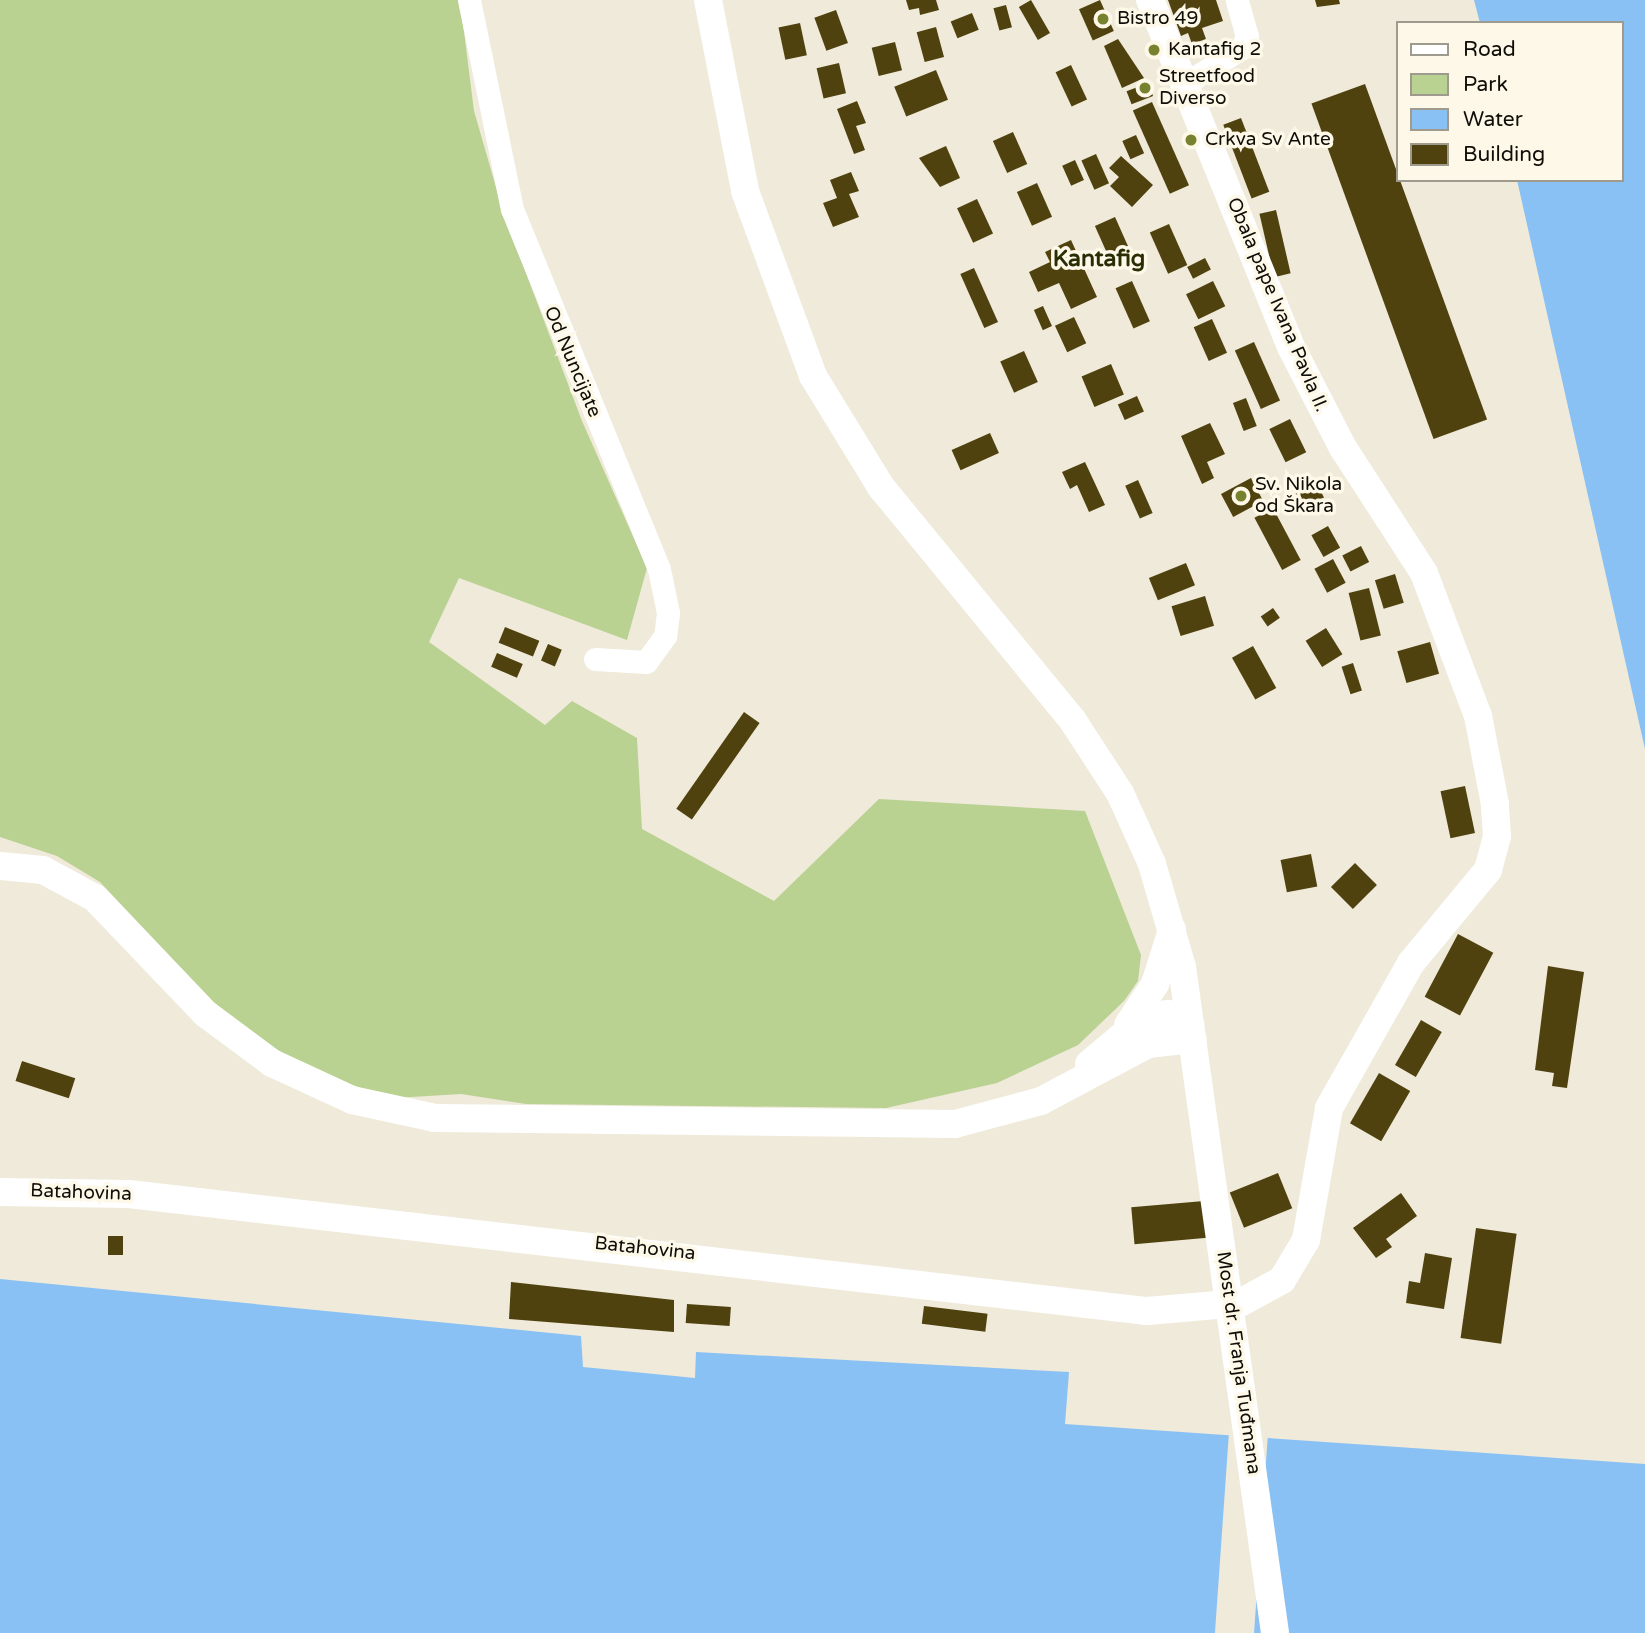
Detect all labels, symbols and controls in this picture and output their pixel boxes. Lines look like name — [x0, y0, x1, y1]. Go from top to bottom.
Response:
place label: Bistro 49 — [1117, 8, 1198, 30]
marker: Bistro 49 — [1095, 11, 1111, 27]
legend — [1396, 21, 1624, 182]
text: Road — [1463, 37, 1516, 62]
place label: Kantafig 2 — [1168, 39, 1261, 61]
marker: Kantafig 2 — [1146, 42, 1162, 58]
place label: Streetfood Diverso — [1159, 66, 1255, 110]
text: Park — [1463, 72, 1508, 97]
marker: Streetfood Diverso — [1137, 80, 1153, 96]
text: Water — [1463, 107, 1523, 132]
place label: Crkva Sv Ante — [1205, 129, 1331, 151]
marker: Crkva Sv Ante — [1183, 132, 1199, 148]
text: Building — [1463, 142, 1545, 167]
street label: Obala pape Ivana Pavla II. — [1221, 194, 1333, 416]
district label: Kantafig — [1053, 245, 1145, 273]
street label: Od Nuncijate — [538, 303, 606, 421]
place label: Sv. Nikola od Škara — [1255, 474, 1342, 518]
marker: Sv. Nikola od Škara — [1233, 488, 1249, 504]
street label: Batahovina — [30, 1180, 132, 1206]
street label: Batahovina — [593, 1232, 697, 1266]
street label: Most dr. Franja Tuđmana — [1211, 1250, 1265, 1476]

